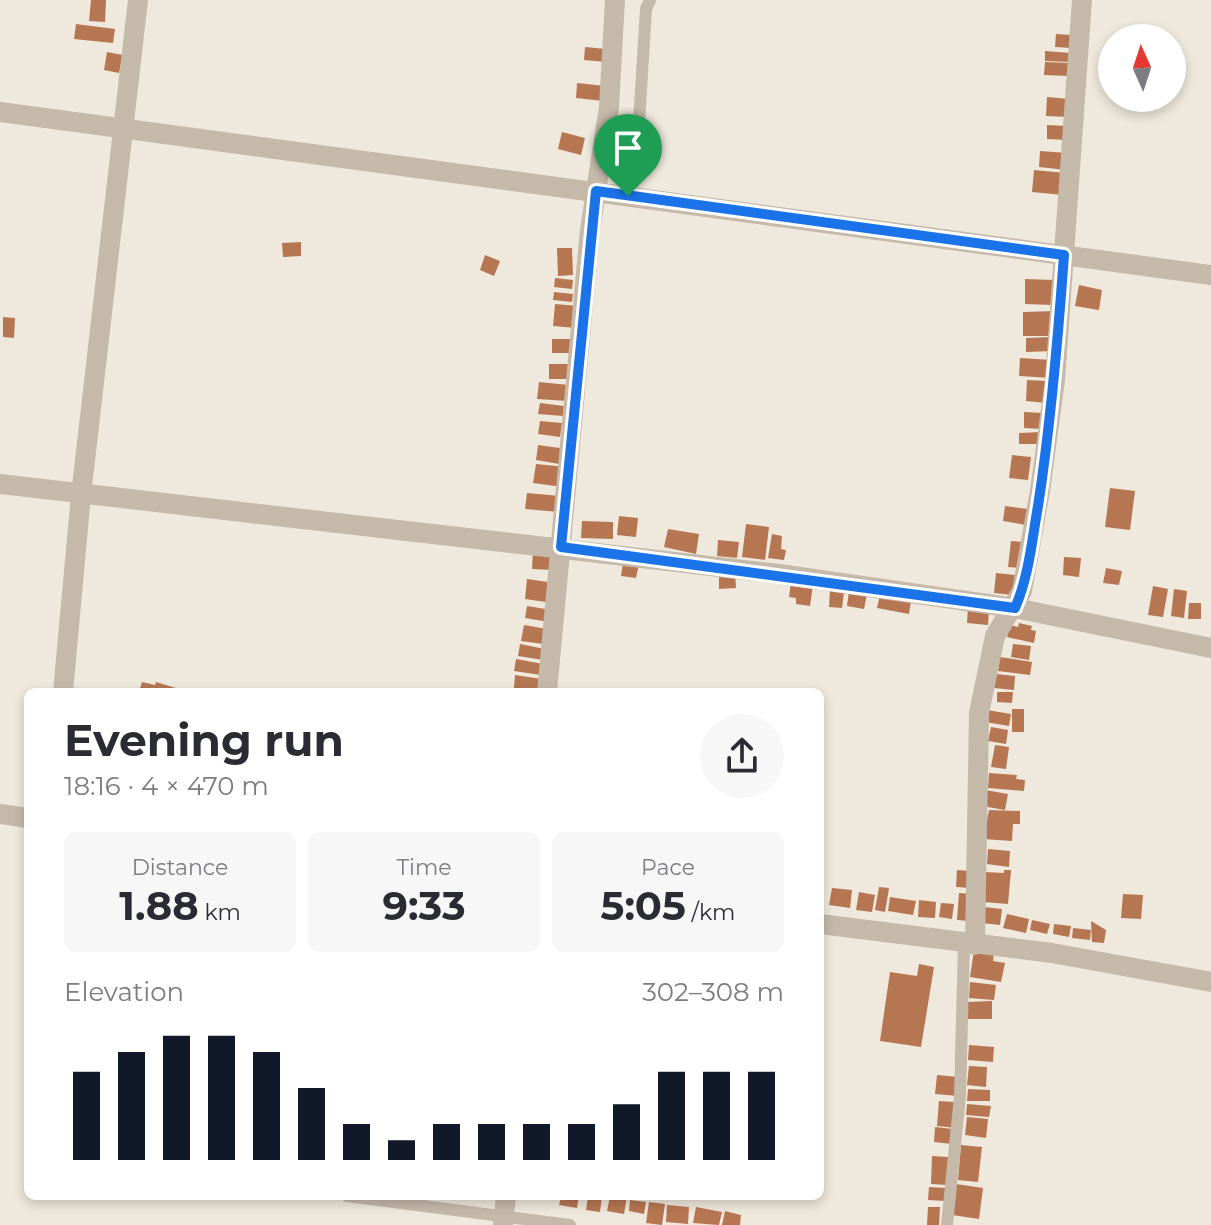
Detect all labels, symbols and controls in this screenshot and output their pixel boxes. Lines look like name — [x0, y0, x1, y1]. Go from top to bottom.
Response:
north arrow — [1098, 24, 1186, 112]
map controls — [1098, 24, 1186, 112]
pin — [594, 114, 662, 196]
icon: arrive — [606, 126, 650, 170]
text: Evening run — [64, 713, 344, 767]
button: share — [700, 714, 784, 798]
text: 18:16 · 4 × 470 m — [64, 770, 269, 802]
text: Distance — [132, 854, 228, 881]
text: Time — [396, 854, 452, 881]
text: Pace — [641, 854, 695, 881]
text: 1.88 — [119, 881, 199, 930]
text: 9:33 — [382, 881, 466, 930]
text: 5:05 — [601, 881, 686, 930]
text: km — [199, 899, 241, 926]
text: /km — [686, 899, 735, 926]
text: Elevation — [64, 976, 184, 1008]
text: 302–308 m — [642, 976, 784, 1008]

